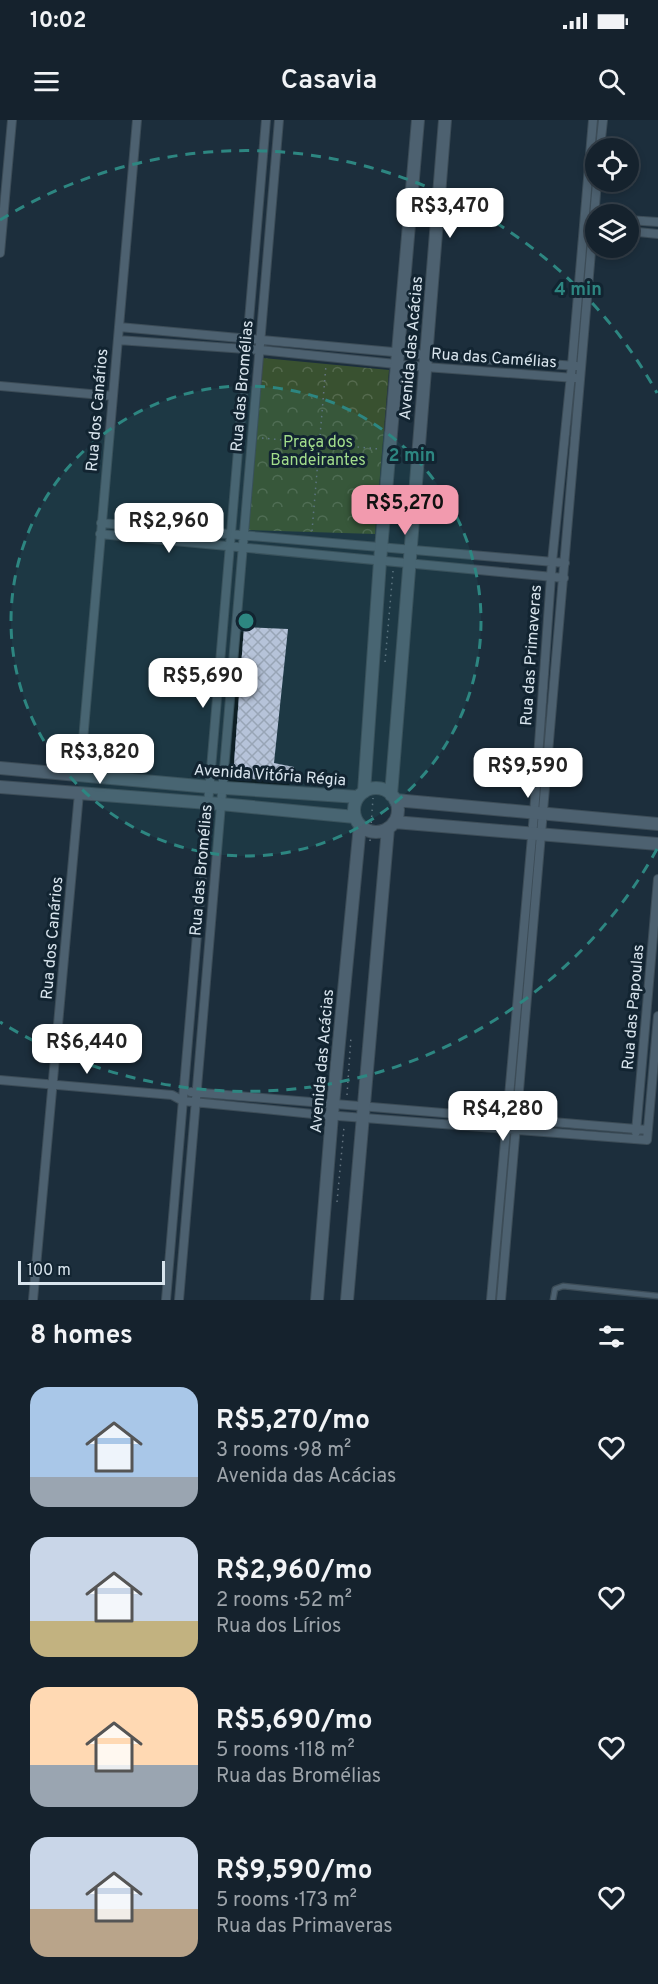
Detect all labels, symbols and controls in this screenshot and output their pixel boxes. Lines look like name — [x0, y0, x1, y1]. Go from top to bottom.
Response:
text: 10:02 — [30, 8, 87, 35]
text: Casavia — [281, 64, 377, 98]
icon: menu — [30, 65, 63, 98]
icon: search — [595, 65, 628, 98]
map controls — [585, 138, 639, 258]
button: locate — [585, 138, 639, 192]
pin: R$3,470 — [395, 188, 505, 239]
text: R$3,470 — [410, 194, 490, 220]
button: layers — [585, 204, 639, 258]
street label: Avenida das Acácias — [396, 275, 428, 421]
text: 4 min — [554, 279, 602, 302]
street label: Rua das Bromélias — [227, 319, 259, 453]
street label: Rua das Camélias — [430, 345, 557, 373]
street label: Rua dos Canários — [83, 348, 113, 473]
park label: Praça dos Bandeirantes — [270, 433, 366, 471]
text: 2 min — [388, 445, 436, 468]
pin: R$5,270 — [350, 485, 460, 536]
text: R$5,270 — [366, 491, 445, 517]
pin: R$2,960 — [114, 503, 224, 554]
text: R$2,960 — [129, 509, 209, 535]
street label: Rua das Primaveras — [517, 584, 547, 726]
centre of rings — [236, 611, 256, 631]
pin: R$5,690 — [148, 658, 258, 709]
text: R$5,690 — [163, 664, 243, 690]
pin: R$3,820 — [45, 734, 155, 785]
text: R$3,820 — [60, 740, 140, 766]
pin: R$9,590 — [473, 748, 583, 799]
text: R$9,590 — [488, 754, 568, 780]
street label: Avenida Vitória Régia — [193, 761, 347, 791]
street label: Rua das Bromélias — [186, 803, 218, 937]
street label: Rua dos Canários — [38, 876, 68, 1001]
street label: Rua das Papoulas — [619, 943, 649, 1071]
street label: Avenida das Acácias — [307, 988, 339, 1134]
pin: R$6,440 — [32, 1024, 142, 1075]
text: R$6,440 — [46, 1030, 128, 1056]
pin: R$4,280 — [448, 1091, 558, 1142]
text: R$4,280 — [462, 1097, 544, 1123]
scale bar — [18, 1258, 165, 1286]
text: 100 m — [27, 1261, 71, 1281]
text: 8 homes — [30, 1320, 133, 1353]
icon: filters — [595, 1320, 628, 1353]
text: R$5,270/mo — [216, 1405, 370, 1438]
icon: home — [78, 1411, 150, 1483]
icon: heart — [595, 1431, 628, 1464]
text: 3 rooms · 98 m² — [216, 1438, 351, 1464]
text: Avenida das Acácias — [216, 1464, 396, 1490]
text: R$2,960/mo — [216, 1555, 372, 1588]
icon: home — [78, 1561, 150, 1633]
icon: heart — [595, 1581, 628, 1614]
text: 2 rooms · 52 m² — [216, 1588, 352, 1614]
text: Rua dos Lírios — [216, 1614, 341, 1640]
text: R$5,690/mo — [216, 1705, 372, 1738]
icon: home — [78, 1711, 150, 1783]
icon: heart — [595, 1731, 628, 1764]
text: 5 rooms · 118 m² — [216, 1738, 355, 1764]
text: Rua das Bromélias — [216, 1764, 381, 1790]
text: R$9,590/mo — [216, 1855, 372, 1888]
icon: home — [78, 1861, 150, 1933]
icon: heart — [595, 1881, 628, 1914]
text: 5 rooms · 173 m² — [216, 1888, 357, 1914]
text: Rua das Primaveras — [216, 1914, 393, 1940]

